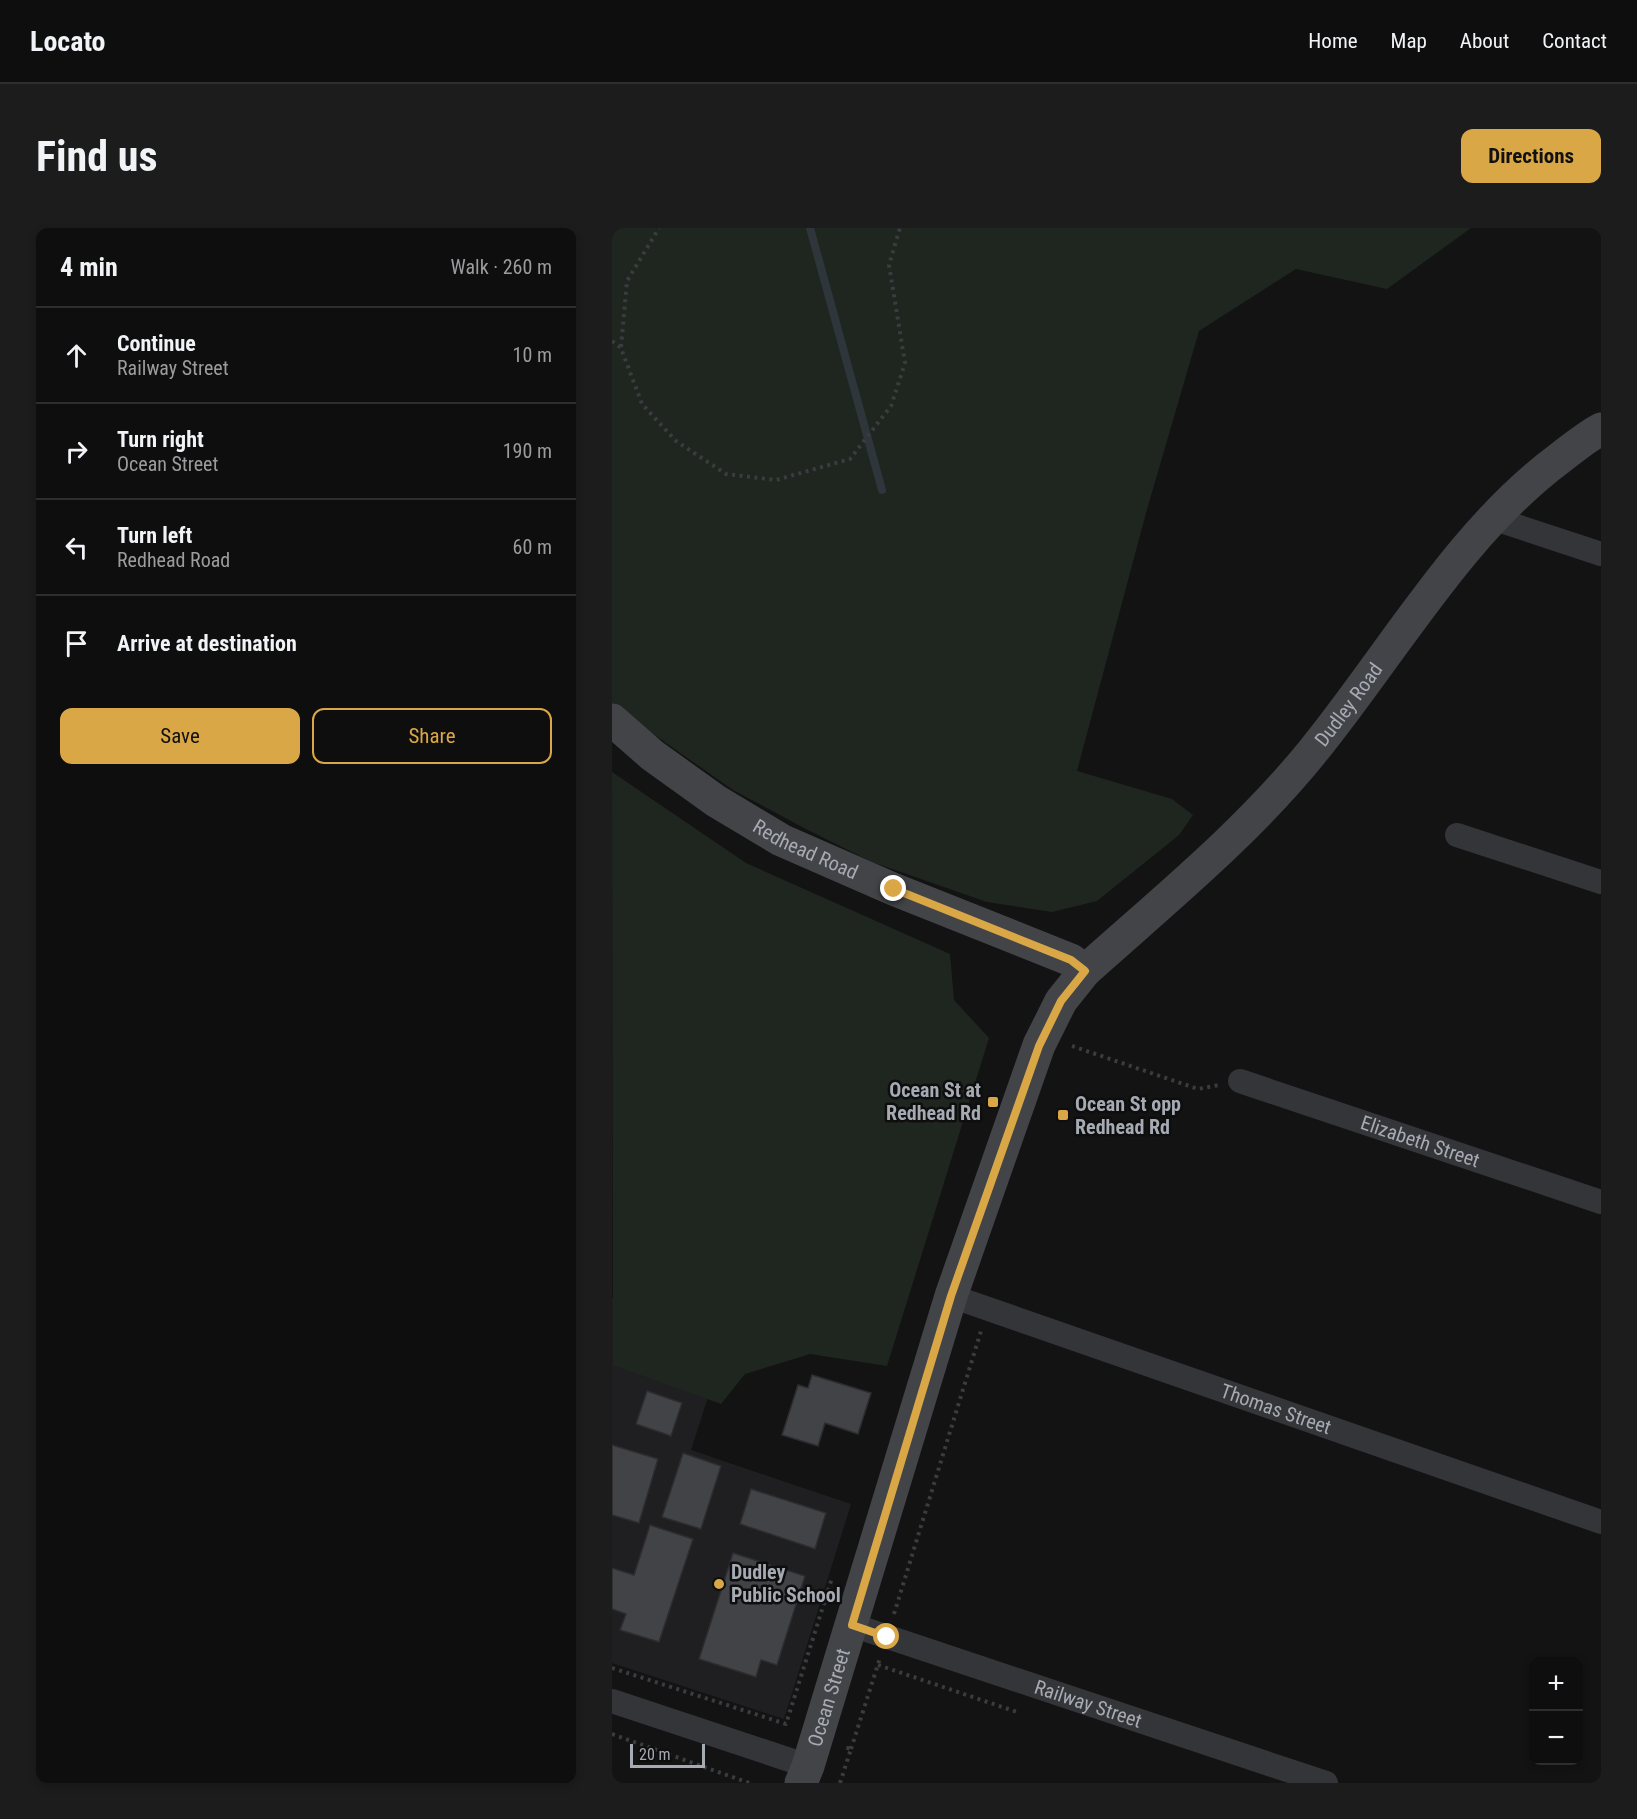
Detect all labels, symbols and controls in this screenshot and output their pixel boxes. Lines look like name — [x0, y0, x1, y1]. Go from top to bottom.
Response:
text: Locato — [30, 25, 106, 58]
text: Home — [1308, 29, 1358, 53]
text: Map — [1391, 29, 1427, 53]
text: About — [1460, 29, 1509, 53]
text: Contact — [1542, 29, 1607, 53]
button: Directions — [1461, 129, 1601, 183]
text: Find us — [36, 132, 157, 181]
text: 4 min — [60, 252, 118, 282]
text: Walk · 260 m — [451, 255, 552, 279]
text: Continue — [117, 331, 196, 356]
icon: ahead — [60, 339, 93, 372]
text: 10 m — [513, 343, 552, 367]
text: Railway Street — [117, 356, 229, 380]
text: Turn right — [117, 427, 204, 452]
icon: right — [60, 435, 93, 468]
text: 190 m — [503, 439, 552, 463]
text: Ocean Street — [117, 452, 218, 476]
text: Turn left — [117, 523, 192, 548]
icon: left — [60, 531, 93, 564]
text: 60 m — [513, 535, 552, 559]
text: Redhead Road — [117, 548, 230, 572]
icon: arrive — [60, 627, 93, 660]
text: Arrive at destination — [117, 631, 297, 656]
street label: Dudley Road — [1310, 658, 1387, 751]
button: Save — [60, 708, 300, 764]
button: Share — [312, 708, 552, 764]
street label: Redhead Road — [749, 814, 862, 884]
route end — [880, 875, 906, 901]
place label: Ocean St at Redhead Rd — [886, 1078, 981, 1125]
place label: Ocean St opp Redhead Rd — [1075, 1092, 1181, 1139]
marker: Ocean St at Redhead Rd — [986, 1095, 1000, 1109]
marker: Ocean St opp Redhead Rd — [1056, 1108, 1070, 1122]
street label: Elizabeth Street — [1358, 1110, 1483, 1172]
street label: Thomas Street — [1217, 1379, 1334, 1439]
place label: Dudley Public School — [731, 1560, 841, 1607]
marker: Dudley Public School — [712, 1577, 726, 1591]
route start — [873, 1623, 899, 1649]
street label: Ocean Street — [803, 1645, 855, 1749]
map controls — [1529, 1657, 1583, 1765]
button: + — [1529, 1657, 1583, 1711]
street label: Railway Street — [1031, 1675, 1145, 1733]
button: − — [1529, 1711, 1583, 1765]
scale bar — [630, 1741, 705, 1768]
text: 20 m — [639, 1745, 671, 1764]

